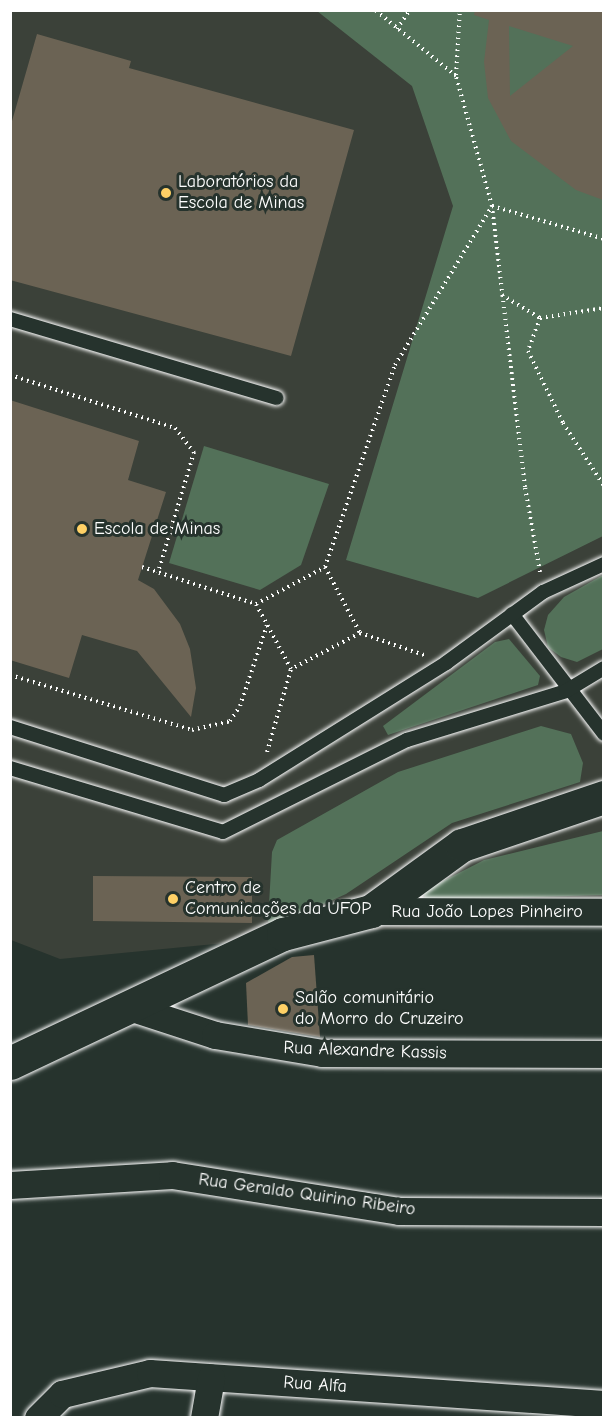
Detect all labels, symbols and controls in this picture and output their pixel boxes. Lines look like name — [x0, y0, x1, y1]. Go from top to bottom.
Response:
place label: Laboratórios da Escola de Minas — [178, 172, 304, 214]
marker: Laboratórios da Escola de Minas — [159, 186, 173, 200]
place label: Escola de Minas — [94, 518, 220, 540]
marker: Escola de Minas — [75, 522, 89, 536]
place label: Centro de Comunicações da UFOP — [185, 878, 371, 920]
marker: Centro de Comunicações da UFOP — [166, 892, 180, 906]
street label: Rua João Lopes Pinheiro — [391, 901, 583, 923]
place label: Salão comunitário do Morro do Cruzeiro — [295, 988, 464, 1030]
marker: Salão comunitário do Morro do Cruzeiro — [276, 1002, 290, 1016]
street label: Rua Alexandre Kassis — [283, 1037, 447, 1065]
street label: Rua Geraldo Quirino Ribeiro — [197, 1169, 417, 1221]
street label: Rua Alfa — [283, 1372, 347, 1398]

